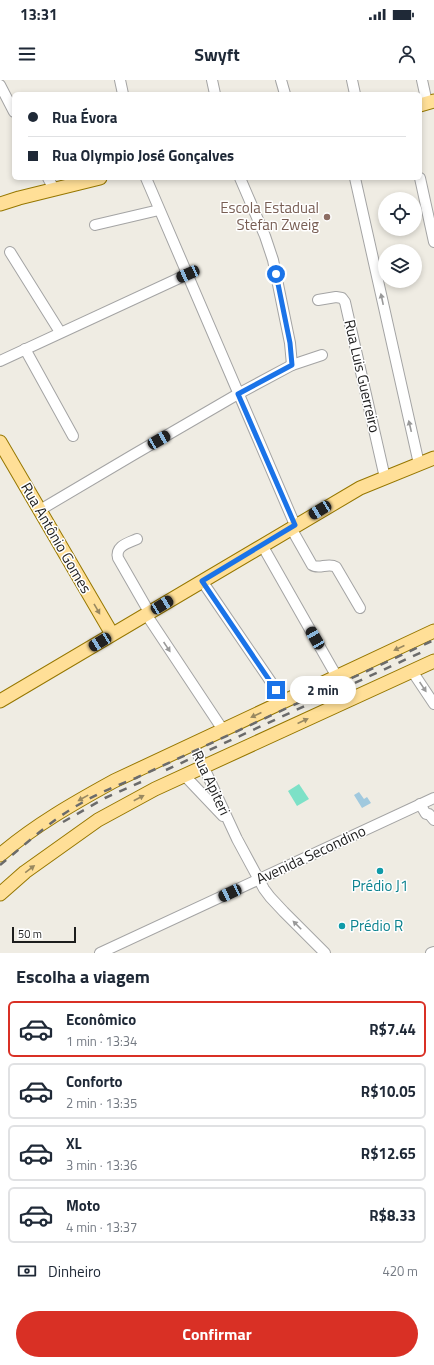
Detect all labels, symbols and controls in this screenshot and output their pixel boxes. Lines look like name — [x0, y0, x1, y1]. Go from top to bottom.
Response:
text: 13:31 — [20, 3, 57, 26]
text: Swyft — [194, 41, 240, 68]
icon: menu — [16, 43, 38, 65]
icon: person — [396, 43, 418, 65]
text: Rua Évora — [52, 106, 117, 129]
text: Rua Olympio José Gonçalves — [52, 144, 234, 167]
map controls — [378, 192, 422, 288]
button: locate — [378, 192, 422, 236]
place label: Escola Estadual Stefan Zweig — [220, 196, 319, 236]
marker: Escola Estadual Stefan Zweig — [322, 212, 332, 222]
button: layers — [378, 244, 422, 288]
car — [175, 264, 201, 284]
route start — [267, 265, 285, 283]
one-way arrow — [378, 293, 384, 306]
street label: Rua Luis Guerreiro — [338, 317, 387, 435]
one-way arrow — [407, 420, 413, 432]
car — [146, 429, 172, 451]
street label: Rua Antônio Gomes — [15, 478, 98, 598]
car — [307, 499, 333, 521]
car — [149, 594, 175, 616]
one-way arrow — [94, 603, 101, 614]
car — [304, 625, 326, 651]
car — [87, 631, 113, 653]
one-way arrow — [163, 642, 171, 652]
one-way arrow — [393, 645, 404, 651]
callout: 2 min — [290, 676, 356, 704]
text: 2 min — [307, 680, 339, 700]
route end — [267, 681, 285, 699]
one-way arrow — [419, 682, 427, 693]
one-way arrow — [250, 712, 261, 718]
one-way arrow — [297, 718, 309, 724]
street label: Rua Apiteri — [186, 746, 237, 819]
one-way arrow — [77, 795, 88, 802]
one-way arrow — [133, 795, 145, 801]
street label: Avenida Secondino — [252, 819, 370, 890]
one-way arrow — [24, 864, 35, 873]
marker: Prédio J1 — [375, 866, 385, 876]
place label: Prédio J1 — [352, 874, 408, 897]
car — [217, 882, 243, 904]
place label: Prédio R — [350, 914, 403, 937]
one-way arrow — [292, 920, 302, 930]
marker: Prédio R — [337, 921, 347, 931]
scale bar — [12, 925, 76, 944]
text: 50 m — [18, 926, 42, 942]
text: Escolha a viagem — [16, 963, 150, 990]
text: Econômico — [66, 1008, 136, 1031]
icon: car — [18, 1011, 54, 1047]
text: R$7.44 — [369, 1018, 416, 1041]
text: 1 min · 13:34 — [66, 1031, 137, 1051]
text: Conforto — [66, 1070, 123, 1093]
icon: car — [18, 1073, 54, 1109]
text: R$10.05 — [361, 1080, 416, 1103]
text: 2 min · 13:35 — [66, 1093, 137, 1113]
text: XL — [66, 1132, 82, 1155]
icon: car — [18, 1135, 54, 1171]
text: R$12.65 — [361, 1142, 416, 1165]
text: 3 min · 13:36 — [66, 1155, 137, 1175]
text: Moto — [66, 1194, 100, 1217]
icon: car — [18, 1197, 54, 1233]
text: R$8.33 — [369, 1204, 416, 1227]
text: 4 min · 13:37 — [66, 1217, 137, 1237]
icon: cash — [16, 1260, 38, 1282]
text: Dinheiro — [48, 1260, 101, 1283]
text: 420 m — [382, 1261, 418, 1281]
button: Confirmar — [16, 1311, 418, 1357]

